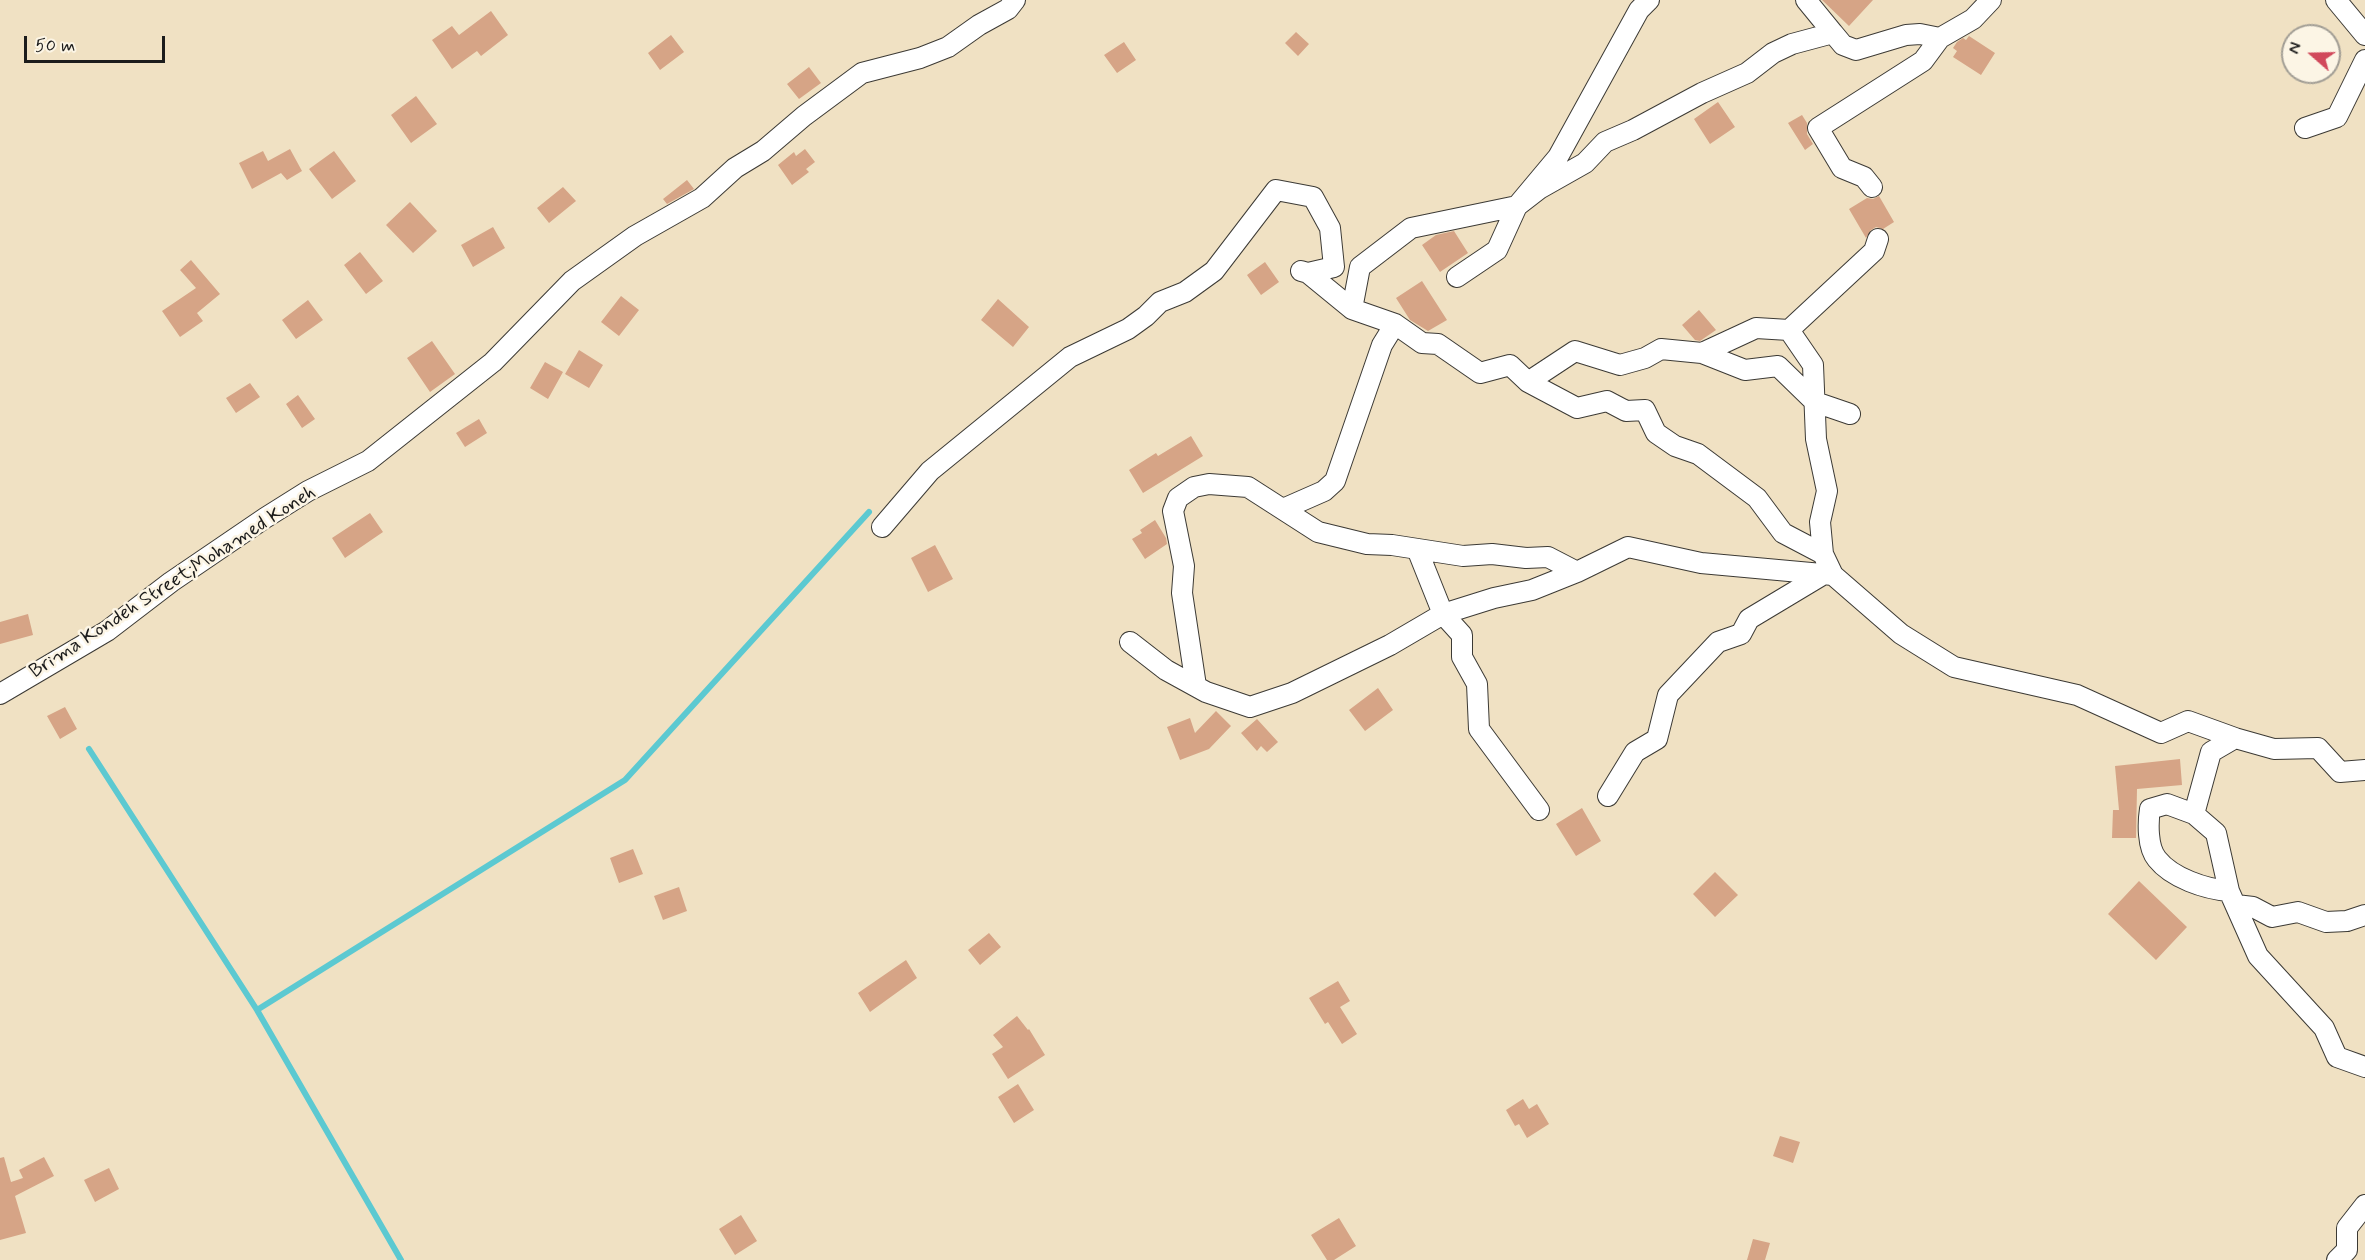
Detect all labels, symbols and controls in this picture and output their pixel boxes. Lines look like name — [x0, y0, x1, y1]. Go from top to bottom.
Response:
scale bar — [27, 24, 168, 62]
north arrow — [2281, 24, 2341, 84]
text: 50 m — [35, 34, 75, 58]
text: N — [2284, 40, 2307, 57]
street label: Brima Kondeh Street;Mohamed Koneh — [25, 481, 321, 685]

